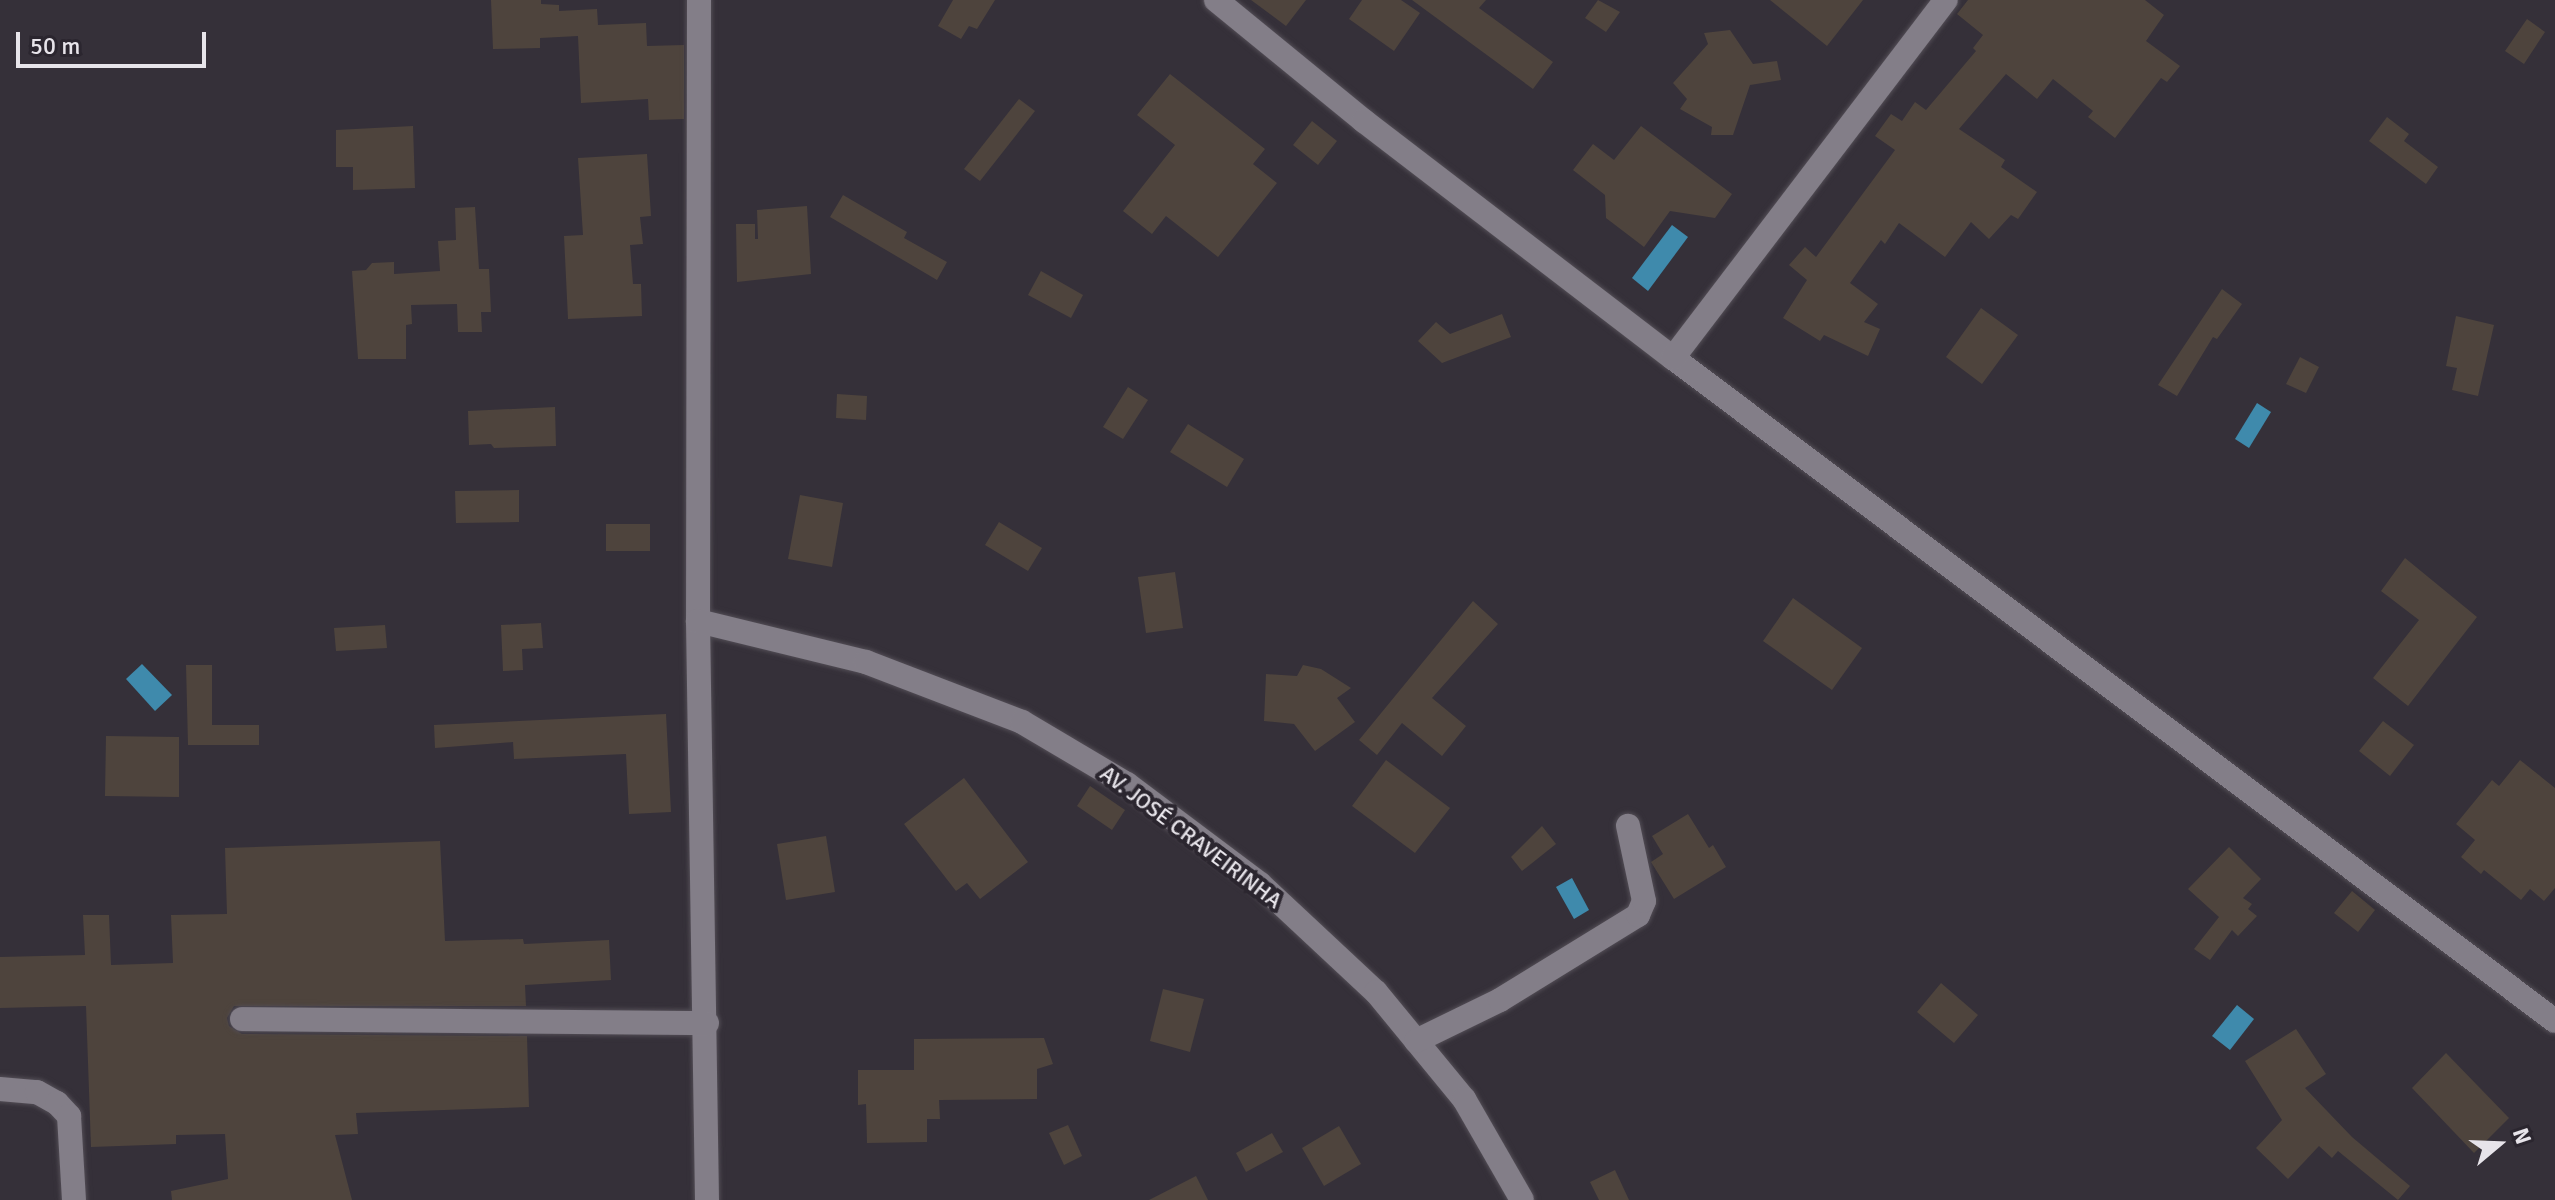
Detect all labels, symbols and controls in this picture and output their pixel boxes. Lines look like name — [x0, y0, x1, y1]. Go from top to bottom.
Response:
scale bar — [20, 16, 210, 66]
text: 50 m — [30, 31, 80, 61]
street label: AV. JOSÉ CRAVEIRINHA — [1095, 760, 1287, 914]
north arrow — [2459, 1104, 2539, 1184]
text: N — [2507, 1124, 2537, 1148]

